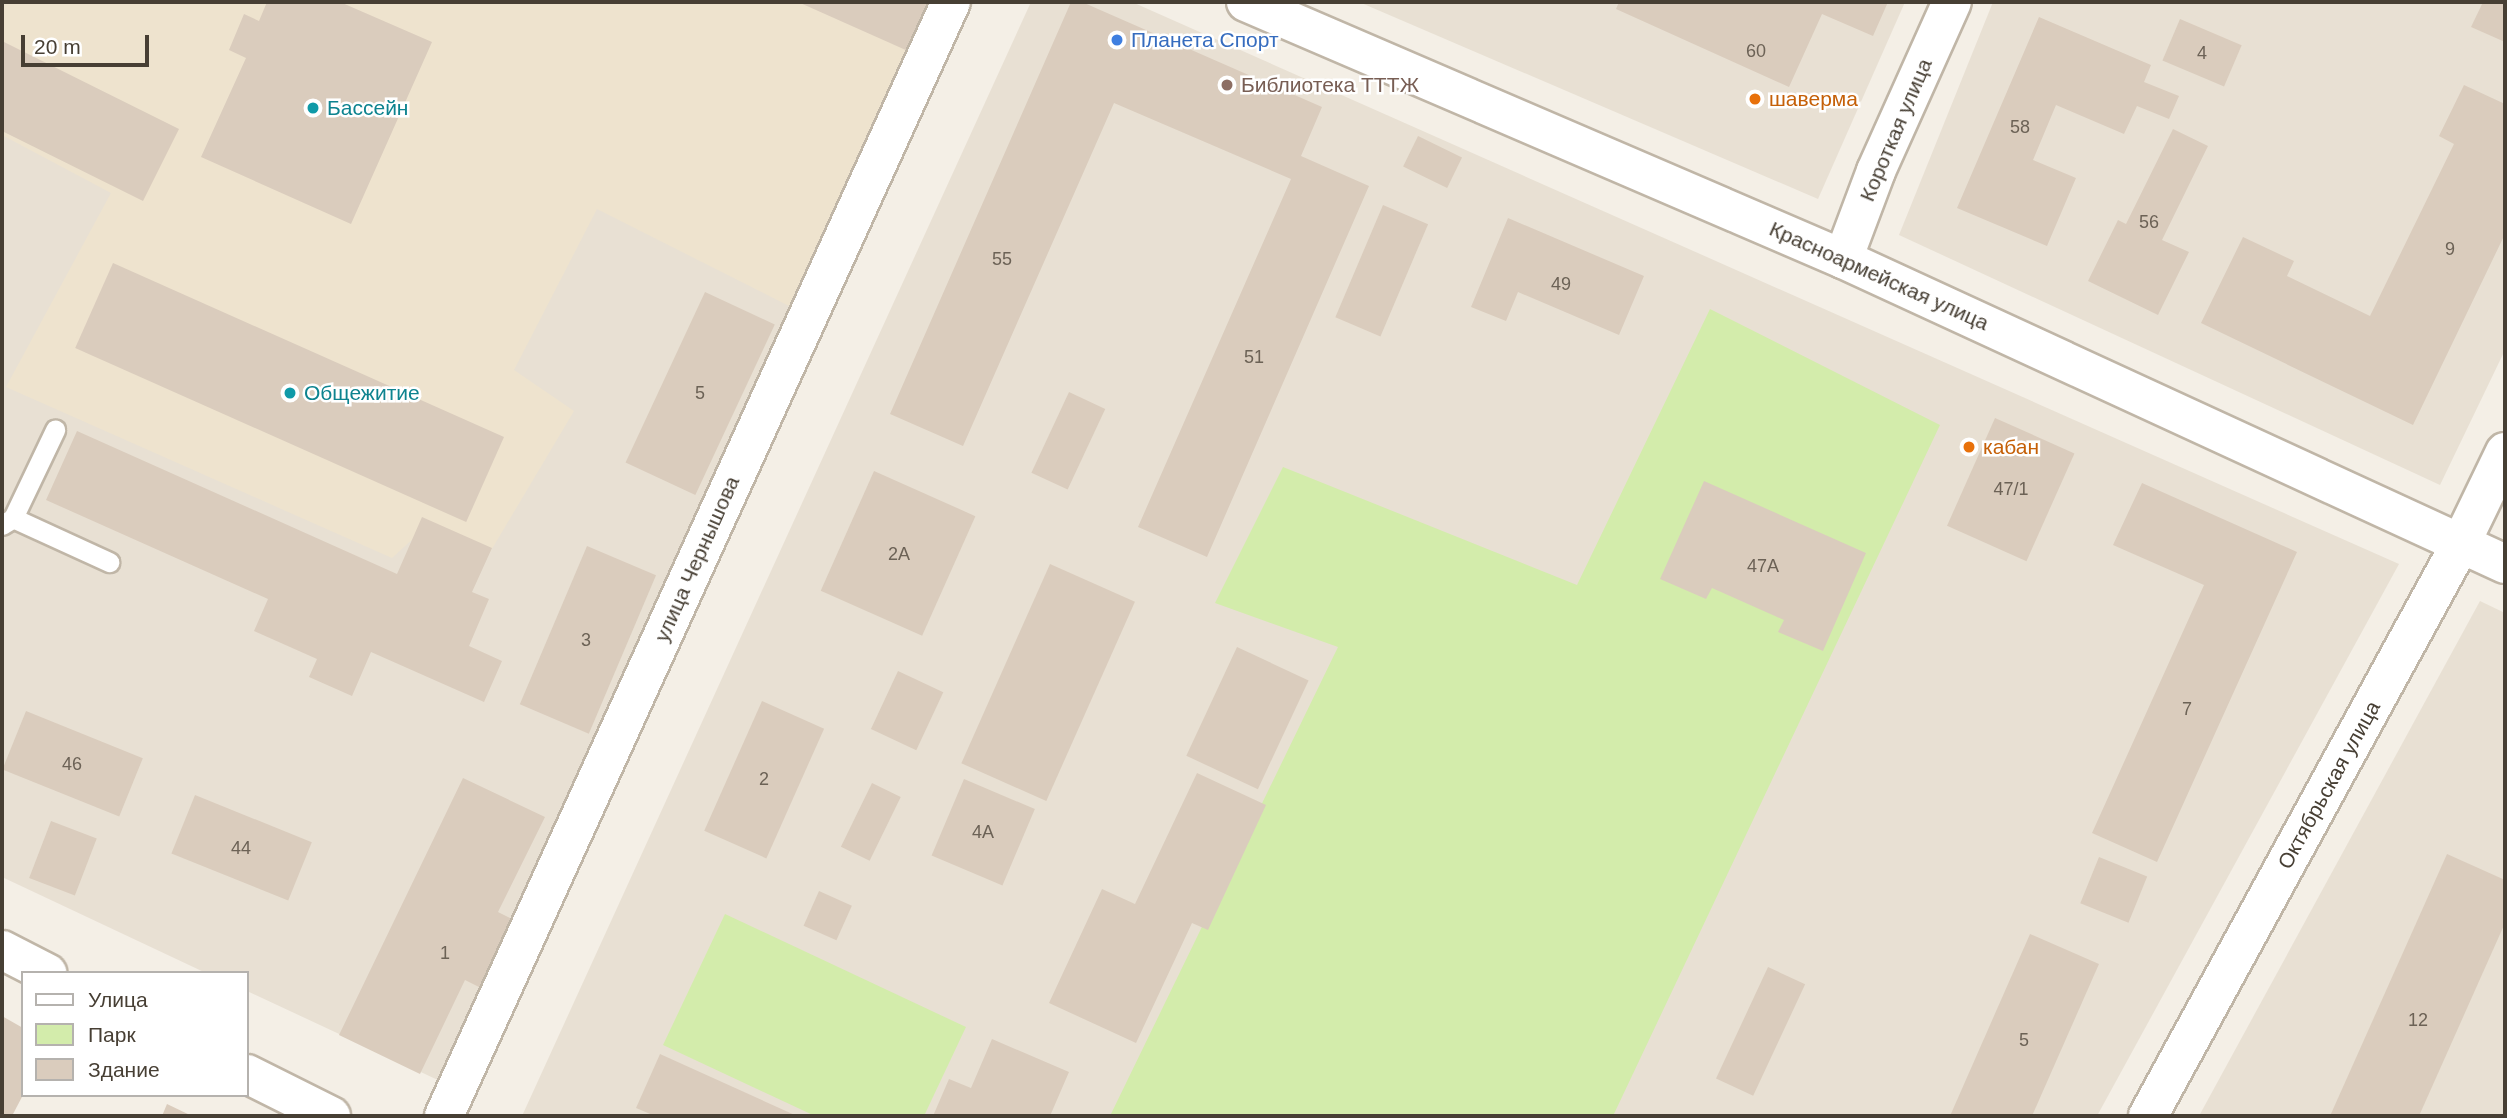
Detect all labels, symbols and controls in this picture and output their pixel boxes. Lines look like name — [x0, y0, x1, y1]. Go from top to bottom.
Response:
scale bar — [24, 21, 152, 65]
place label: Планета Спорт — [1131, 27, 1279, 53]
marker: Планета Спорт — [1109, 32, 1125, 48]
text: 20 m — [34, 35, 81, 58]
house number: 60 — [1746, 40, 1766, 62]
house number: 4 — [2197, 42, 2207, 64]
street label: Короткая улица — [1855, 55, 1937, 205]
place label: Библиотека ТТТЖ — [1241, 72, 1419, 98]
marker: Библиотека ТТТЖ — [1219, 77, 1235, 93]
place label: шаверма — [1769, 86, 1858, 112]
marker: шаверма — [1747, 91, 1763, 107]
place label: Бассейн — [327, 95, 408, 121]
marker: Бассейн — [305, 100, 321, 116]
house number: 58 — [2010, 116, 2030, 138]
house number: 56 — [2139, 211, 2159, 233]
street label: Красноармейская улица — [1765, 216, 1993, 336]
house number: 9 — [2445, 238, 2455, 260]
house number: 55 — [992, 248, 1012, 270]
house number: 49 — [1551, 273, 1571, 295]
house number: 51 — [1244, 346, 1264, 368]
place label: Общежитие — [304, 380, 420, 406]
house number: 5 — [695, 382, 705, 404]
marker: Общежитие — [282, 385, 298, 401]
place label: кабан — [1983, 434, 2039, 460]
marker: кабан — [1961, 439, 1977, 455]
street label: улица Чернышова — [649, 472, 745, 646]
house number: 47/1 — [1993, 478, 2029, 500]
house number: 2А — [888, 543, 910, 565]
house number: 47А — [1747, 555, 1779, 577]
house number: 3 — [581, 629, 591, 651]
street label: Октябрьская улица — [2272, 697, 2386, 873]
house number: 7 — [2182, 698, 2192, 720]
house number: 46 — [62, 753, 82, 775]
house number: 2 — [759, 768, 769, 790]
house number: 4А — [972, 821, 994, 843]
house number: 44 — [231, 837, 251, 859]
house number: 1 — [440, 942, 450, 964]
legend — [21, 971, 248, 1097]
text: Улица — [88, 988, 148, 1011]
house number: 12 — [2408, 1009, 2428, 1031]
text: Парк — [88, 1023, 136, 1046]
house number: 5 — [2019, 1029, 2029, 1051]
text: Здание — [88, 1058, 160, 1081]

